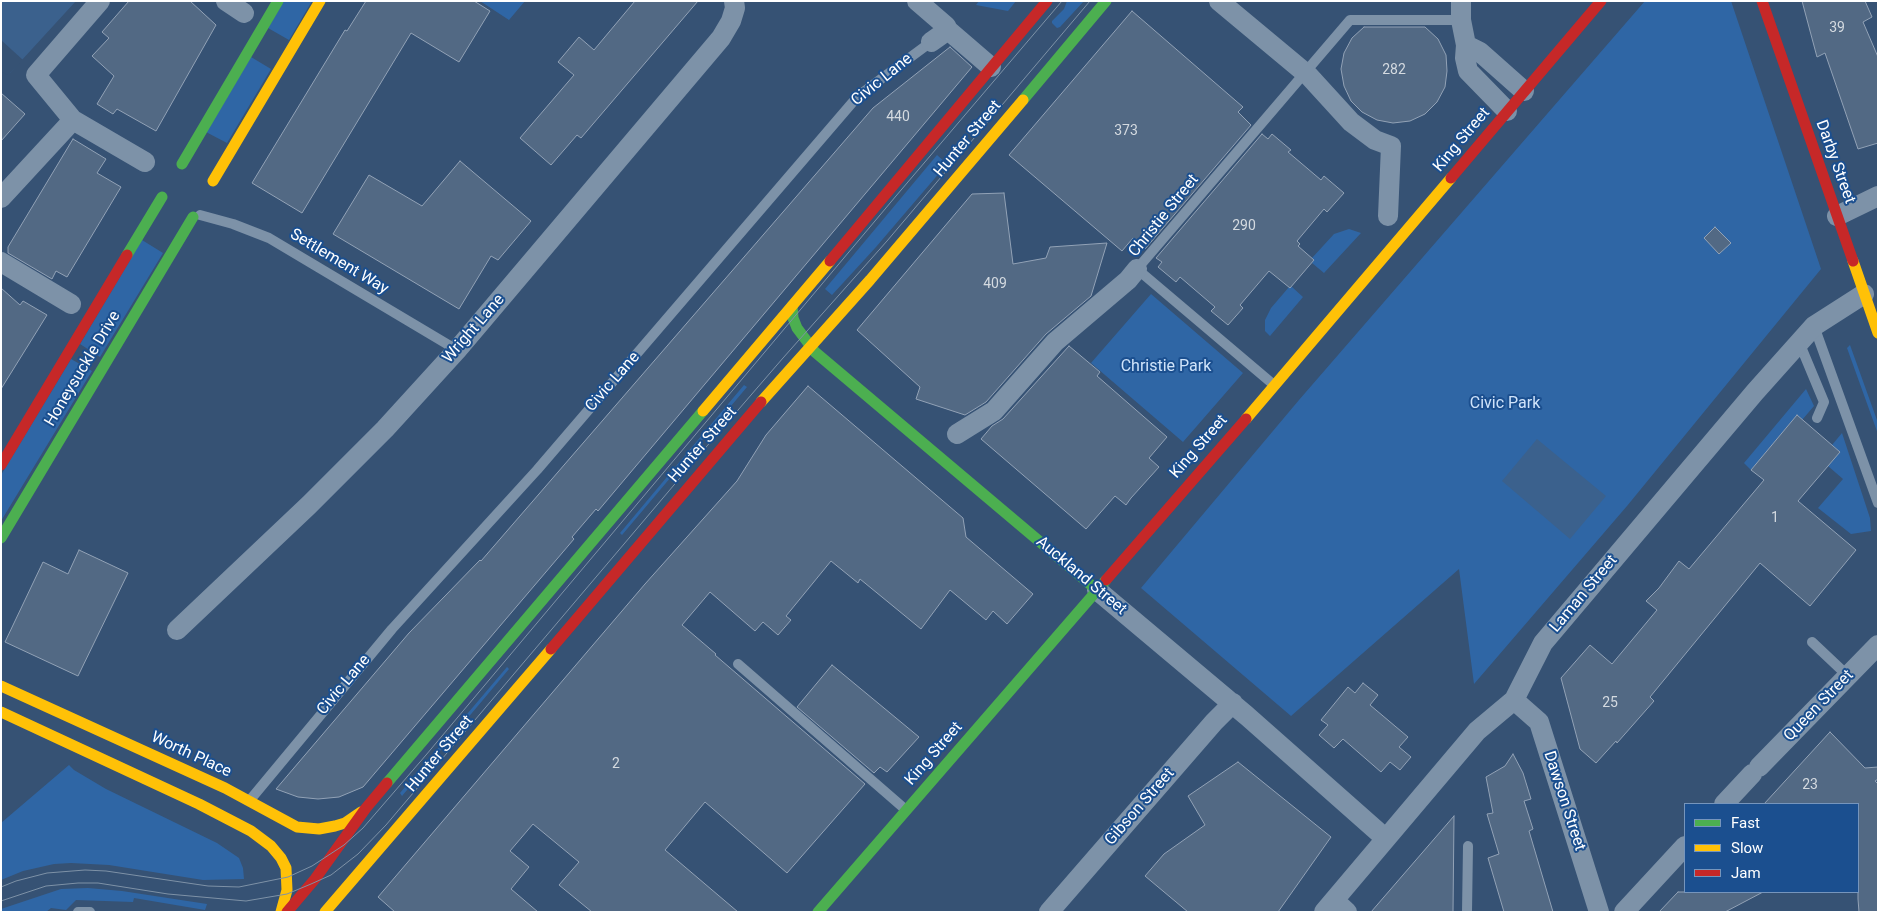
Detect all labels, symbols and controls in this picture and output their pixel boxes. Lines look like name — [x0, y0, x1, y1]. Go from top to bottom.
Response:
house number: 39 — [1829, 20, 1845, 36]
street label: Civic Lane — [848, 50, 916, 110]
house number: 282 — [1382, 62, 1406, 78]
street label: Hunter Street — [930, 97, 1006, 181]
street label: King Street — [1430, 104, 1494, 176]
house number: 440 — [886, 109, 910, 125]
street label: Darby Street — [1811, 118, 1859, 206]
house number: 373 — [1114, 123, 1138, 139]
street label: Christie Street — [1125, 171, 1203, 261]
house number: 290 — [1232, 218, 1256, 234]
street label: Settlement Way — [286, 225, 392, 299]
house number: 409 — [983, 276, 1007, 292]
street label: Wright Lane — [439, 291, 509, 367]
street label: Honeysuckle Drive — [41, 308, 125, 430]
street label: Civic Lane — [582, 348, 644, 416]
park label: Christie Park — [1121, 357, 1211, 377]
park label: Civic Park — [1470, 394, 1540, 414]
street label: Hunter Street — [665, 403, 741, 487]
street label: King Street — [1166, 411, 1232, 483]
house number: 1 — [1771, 510, 1779, 526]
street label: Auckland Street — [1032, 533, 1130, 619]
street label: Laman Street — [1546, 551, 1622, 637]
street label: Civic Lane — [313, 651, 375, 719]
street label: Queen Street — [1780, 666, 1858, 746]
house number: 25 — [1602, 695, 1618, 711]
street label: Hunter Street — [402, 712, 478, 796]
street label: King Street — [901, 718, 967, 790]
street label: Worth Place — [148, 728, 234, 782]
street label: Dawson Street — [1539, 749, 1589, 853]
house number: 2 — [612, 756, 620, 772]
street label: Gibson Street — [1101, 764, 1179, 850]
house number: 23 — [1802, 777, 1818, 793]
legend — [1684, 803, 1859, 893]
text: Fast — [1731, 814, 1760, 832]
text: Slow — [1731, 839, 1763, 857]
text: Jam — [1731, 864, 1761, 882]

